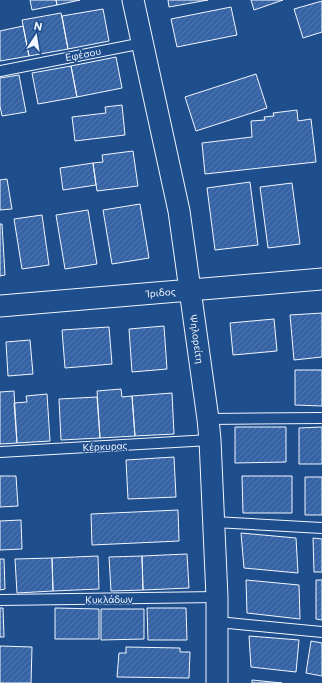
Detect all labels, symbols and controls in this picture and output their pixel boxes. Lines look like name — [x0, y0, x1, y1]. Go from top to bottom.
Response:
north arrow — [16, 16, 56, 56]
text: N — [33, 19, 44, 33]
street label: Εφέσου — [64, 45, 102, 63]
street label: Ίριδος — [145, 285, 176, 299]
street label: Ψηλορείτη — [188, 314, 206, 364]
street label: Κέρκυρας — [82, 439, 128, 453]
street label: Κυκλάδων — [85, 593, 133, 605]

